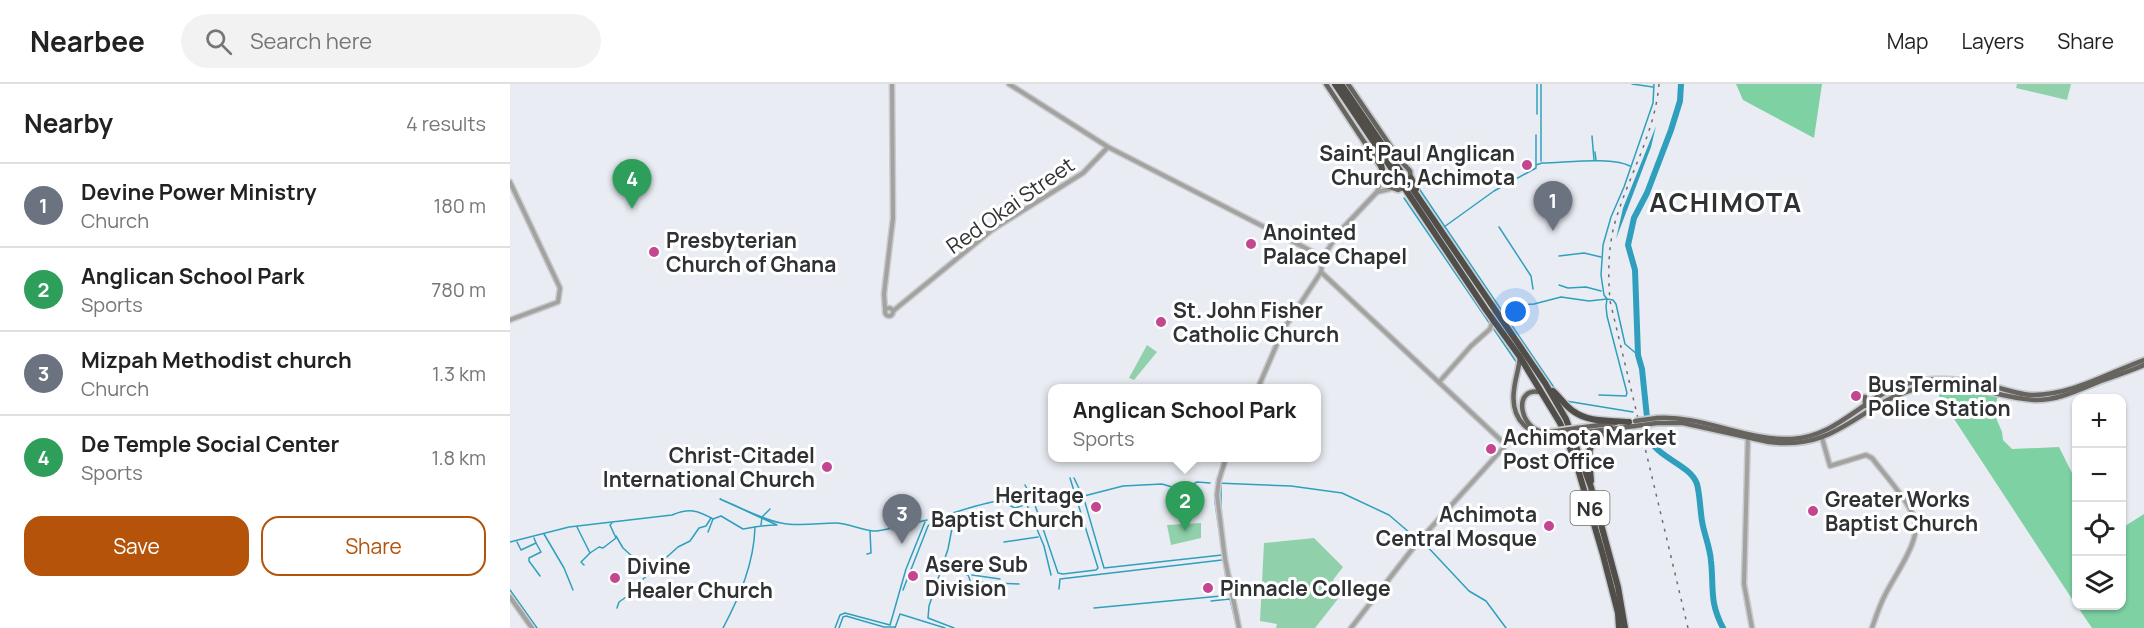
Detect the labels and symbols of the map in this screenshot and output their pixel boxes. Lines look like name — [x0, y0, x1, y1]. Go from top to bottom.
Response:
place label: Saint Paul Anglican Church, Achimota — [1319, 139, 1515, 191]
street label: Red Okai Street — [940, 150, 1080, 260]
marker: Saint Paul Anglican Church, Achimota — [1520, 158, 1534, 172]
pin: 4 — [612, 160, 652, 209]
pin: 1 — [1534, 182, 1572, 231]
district label: ACHIMOTA — [1649, 183, 1803, 220]
place label: Anointed Palace Chapel — [1263, 218, 1407, 270]
place label: Presbyterian Church of Ghana — [666, 226, 836, 278]
marker: Anointed Palace Chapel — [1244, 237, 1258, 251]
marker: Presbyterian Church of Ghana — [647, 245, 661, 259]
place label: St. John Fisher Catholic Church — [1173, 296, 1339, 348]
your location — [1501, 297, 1530, 326]
marker: St. John Fisher Catholic Church — [1154, 315, 1168, 329]
place label: Bus Terminal Police Station — [1868, 370, 2011, 422]
marker: Bus Terminal Police Station — [1849, 389, 1863, 403]
place label: Achimota Market Post Office — [1503, 423, 1677, 475]
place label: Christ-Citadel International Church — [603, 441, 815, 493]
marker: Achimota Market Post Office — [1484, 442, 1498, 456]
marker: Christ-Citadel International Church — [820, 460, 834, 474]
place label: Heritage Baptist Church — [931, 481, 1084, 533]
pin: 2 — [1166, 482, 1204, 531]
place label: Greater Works Baptist Church — [1825, 485, 1978, 537]
road number: N6 — [1570, 491, 1610, 525]
pin: 3 — [882, 494, 922, 544]
marker: Heritage Baptist Church — [1089, 500, 1103, 514]
place label: Achimota Central Mosque — [1376, 500, 1537, 552]
marker: Greater Works Baptist Church — [1806, 504, 1820, 518]
marker: Achimota Central Mosque — [1542, 519, 1556, 533]
place label: Asere Sub Division — [925, 550, 1028, 602]
place label: Divine Healer Church — [627, 552, 773, 604]
marker: Asere Sub Division — [906, 569, 920, 583]
marker: Divine Healer Church — [608, 571, 622, 585]
place label: Pinnacle College — [1220, 574, 1391, 602]
marker: Pinnacle College — [1201, 581, 1215, 595]

